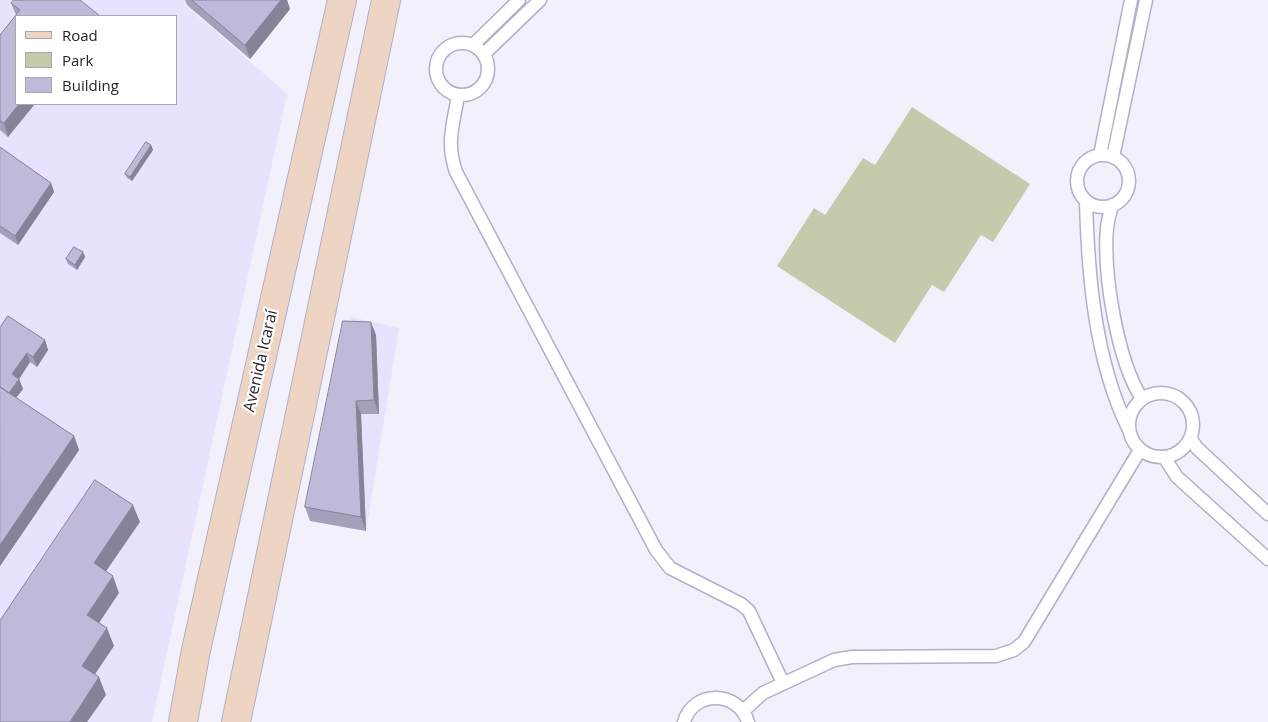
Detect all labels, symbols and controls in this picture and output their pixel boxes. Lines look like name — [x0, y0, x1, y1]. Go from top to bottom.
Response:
legend — [15, 15, 178, 105]
text: Road — [62, 25, 98, 45]
text: Park — [62, 50, 93, 70]
text: Building — [62, 75, 119, 95]
street label: Avenida Icaraí — [240, 308, 282, 414]

